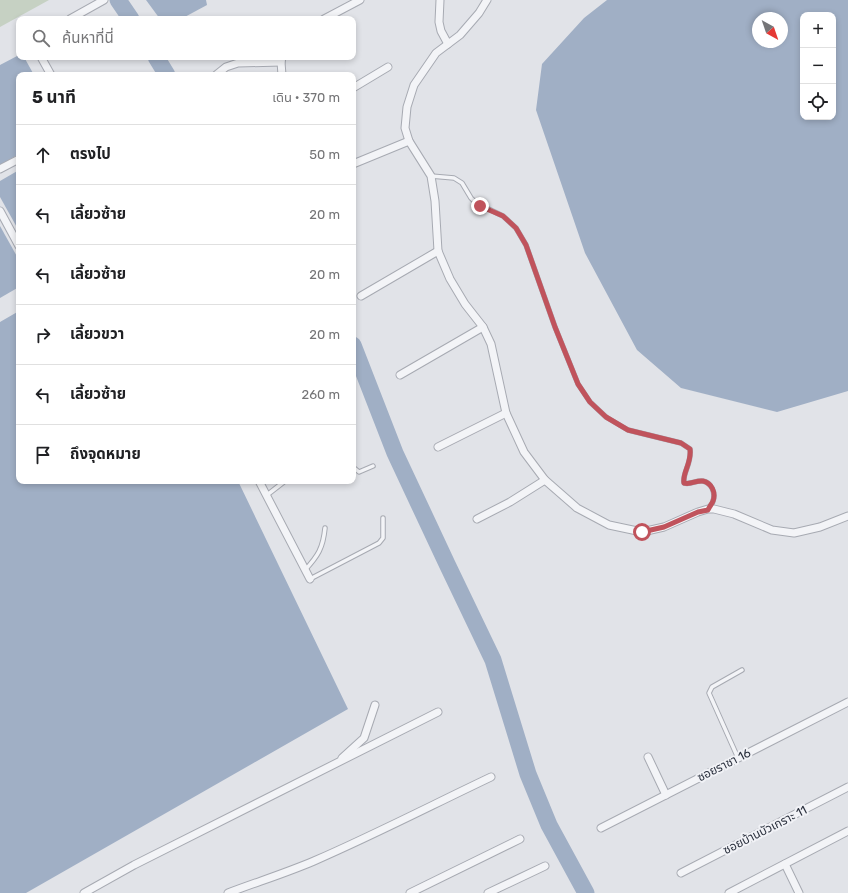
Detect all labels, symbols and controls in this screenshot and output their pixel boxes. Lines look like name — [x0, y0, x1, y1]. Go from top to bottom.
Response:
north arrow — [752, 12, 788, 48]
map controls — [800, 12, 836, 120]
button: + — [800, 12, 836, 48]
search box — [16, 16, 356, 60]
icon: search — [30, 27, 52, 49]
text: ค้นหาที่นี่ — [62, 29, 114, 47]
button: − — [800, 48, 836, 84]
button: locate — [800, 84, 836, 120]
text: 5 นาที — [32, 87, 76, 107]
text: เดิน · 370 m — [272, 90, 340, 105]
icon: ahead — [32, 144, 54, 166]
text: ตรงไป — [70, 145, 111, 163]
text: 50 m — [309, 147, 340, 162]
route end — [471, 197, 489, 215]
icon: left — [32, 204, 54, 226]
text: เลี้ยวซ้าย — [70, 205, 126, 223]
text: 20 m — [309, 207, 340, 222]
icon: left — [32, 264, 54, 286]
text: เลี้ยวซ้าย — [70, 265, 126, 283]
text: 20 m — [309, 267, 340, 282]
icon: right — [32, 324, 54, 346]
text: เลี้ยวขวา — [70, 325, 124, 343]
text: 20 m — [309, 327, 340, 342]
icon: left — [32, 384, 54, 406]
text: เลี้ยวซ้าย — [70, 385, 126, 403]
text: 260 m — [302, 387, 340, 402]
icon: arrive — [32, 444, 54, 466]
text: ถึงจุดหมาย — [70, 445, 141, 463]
route start — [633, 523, 651, 541]
street label: ซอยราชา 16 — [695, 746, 753, 784]
street label: ซอยบ้านบัวเกราะ 11 — [721, 803, 809, 857]

